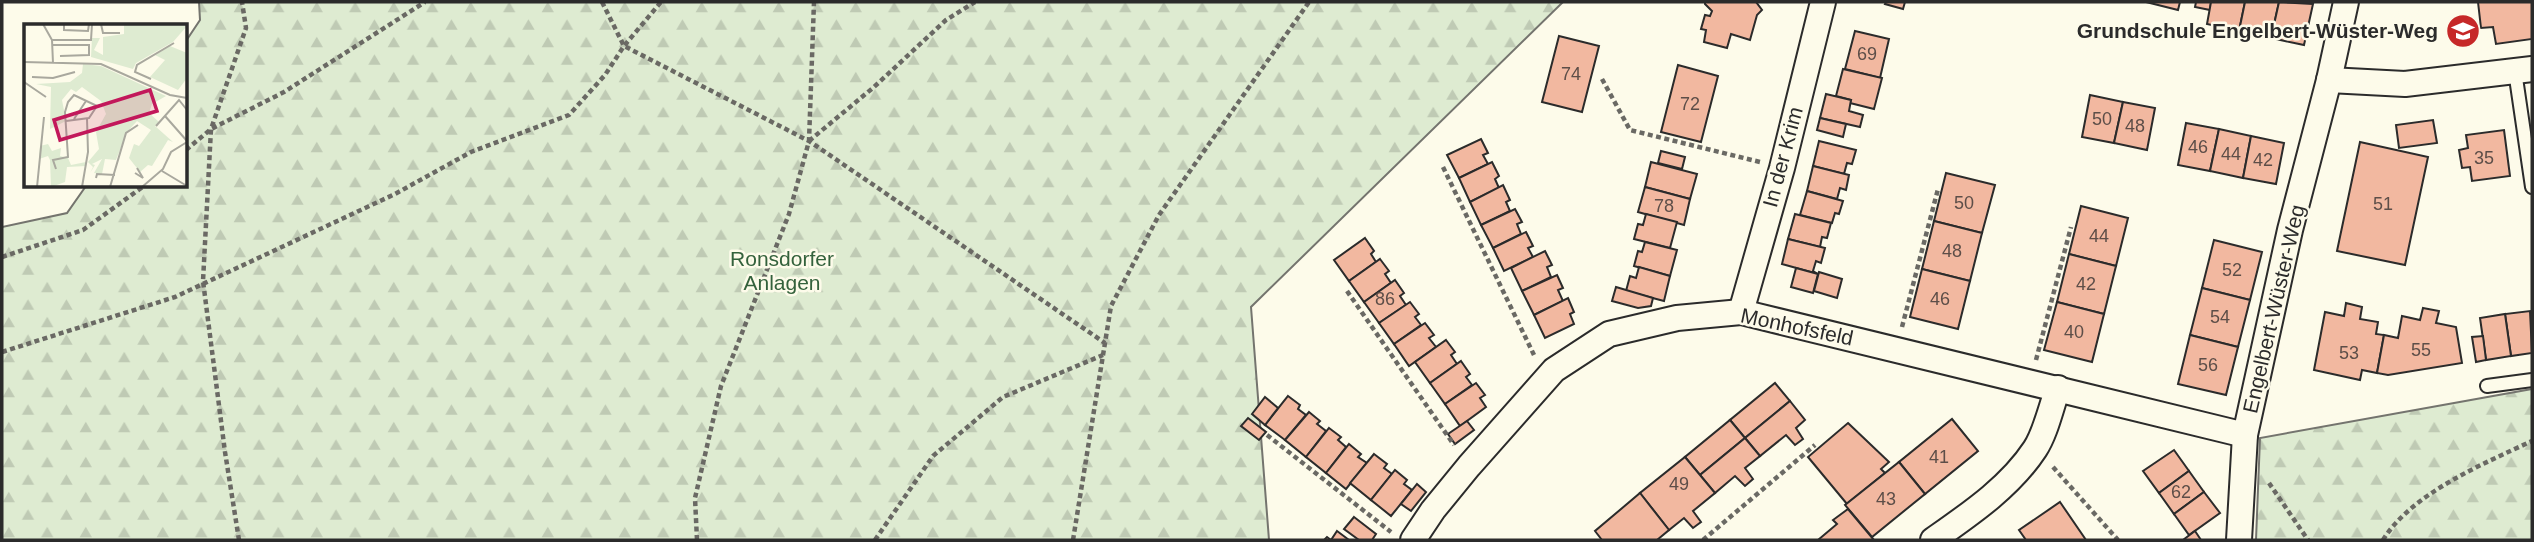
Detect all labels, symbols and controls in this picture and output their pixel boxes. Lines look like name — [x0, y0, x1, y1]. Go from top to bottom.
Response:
school or university icon: Grundschule Engelbert-Wüster-Weg — [2444, 12, 2482, 50]
place label: Grundschule Engelbert-Wüster-Weg — [2077, 19, 2438, 42]
inset map — [24, 24, 187, 187]
house number: 69 — [1857, 44, 1877, 64]
house number: 74 — [1561, 64, 1581, 84]
house number: 72 — [1680, 94, 1700, 114]
street label: In der Krim — [1758, 104, 1807, 209]
house number: 50 — [2092, 109, 2112, 129]
house number: 48 — [2125, 116, 2145, 136]
house number: 46 — [2188, 137, 2208, 157]
house number: 44 — [2221, 144, 2241, 164]
house number: 35 — [2474, 148, 2494, 168]
house number: 42 — [2253, 150, 2273, 170]
house number: 50 — [1954, 193, 1974, 213]
house number: 51 — [2373, 194, 2393, 214]
house number: 78 — [1654, 196, 1674, 216]
street label: Engelbert-Wüster-Weg — [2238, 202, 2309, 415]
house number: 44 — [2089, 226, 2109, 246]
house number: 48 — [1942, 241, 1962, 261]
park label: Ronsdorfer Anlagen — [730, 247, 834, 294]
house number: 52 — [2222, 260, 2242, 280]
house number: 42 — [2076, 274, 2096, 294]
house number: 86 — [1375, 289, 1395, 309]
house number: 46 — [1930, 289, 1950, 309]
street label: Monhofsfeld — [1739, 303, 1855, 350]
house number: 54 — [2210, 307, 2230, 327]
house number: 40 — [2064, 322, 2084, 342]
house number: 55 — [2411, 340, 2431, 360]
house number: 53 — [2339, 343, 2359, 363]
house number: 56 — [2198, 355, 2218, 375]
house number: 41 — [1929, 447, 1949, 467]
house number: 49 — [1669, 474, 1689, 494]
house number: 62 — [2171, 482, 2191, 502]
house number: 43 — [1876, 489, 1896, 509]

